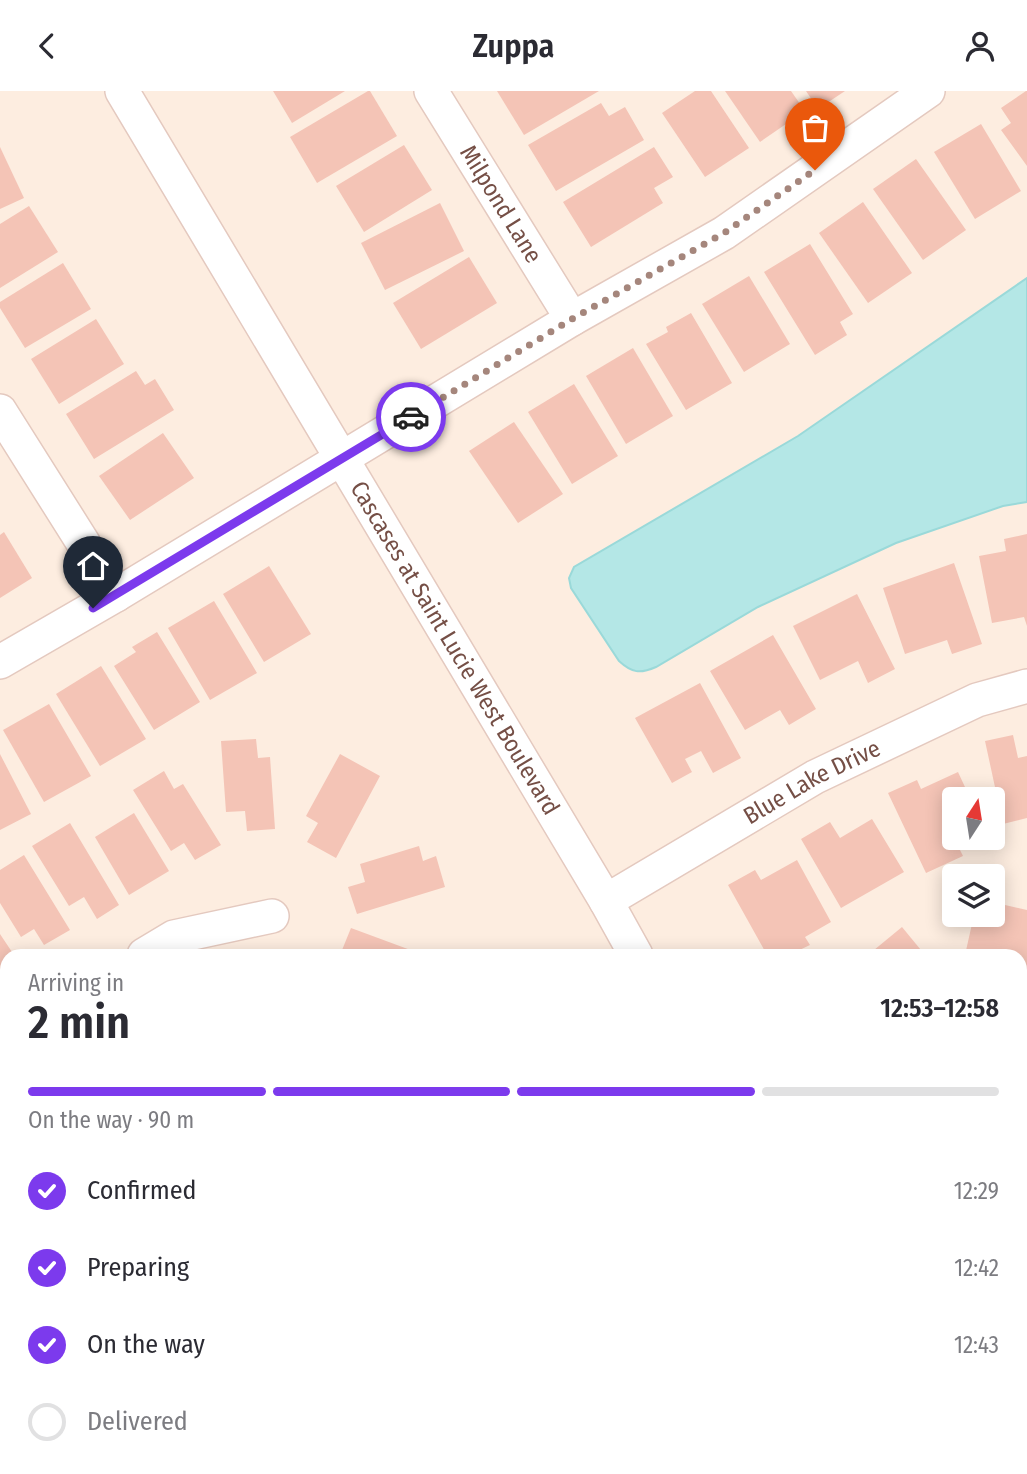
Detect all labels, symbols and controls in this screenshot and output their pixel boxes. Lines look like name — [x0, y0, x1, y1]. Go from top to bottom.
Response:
icon: back — [28, 27, 66, 65]
text: Zuppa — [473, 27, 554, 65]
icon: person — [961, 27, 999, 65]
pin — [785, 98, 845, 170]
icon: bag — [796, 109, 834, 147]
street label: Milpond Lane — [454, 140, 548, 268]
courier — [376, 382, 446, 452]
icon: car — [392, 398, 430, 436]
street label: Cascases at Saint Lucie West Boulevard — [344, 476, 565, 820]
pin — [63, 536, 123, 608]
icon: home — [74, 547, 112, 585]
street label: Blue Lake Drive — [739, 734, 885, 830]
north arrow — [942, 787, 1004, 851]
map controls — [942, 787, 1005, 927]
button: layers — [942, 864, 1005, 927]
text: Arriving in — [28, 969, 124, 997]
text: 12:53–12:58 — [880, 993, 999, 1024]
text: 2 min — [28, 995, 130, 1050]
text: On the way · 90 m — [28, 1106, 194, 1134]
icon: check — [28, 1172, 66, 1210]
text: Confirmed — [87, 1175, 197, 1206]
text: 12:29 — [954, 1177, 999, 1205]
icon: check — [28, 1249, 66, 1287]
text: Preparing — [87, 1252, 189, 1283]
text: 12:42 — [954, 1254, 999, 1282]
icon: check — [28, 1326, 66, 1364]
text: On the way — [87, 1329, 205, 1360]
text: 12:43 — [954, 1331, 999, 1359]
text: Delivered — [87, 1406, 188, 1437]

